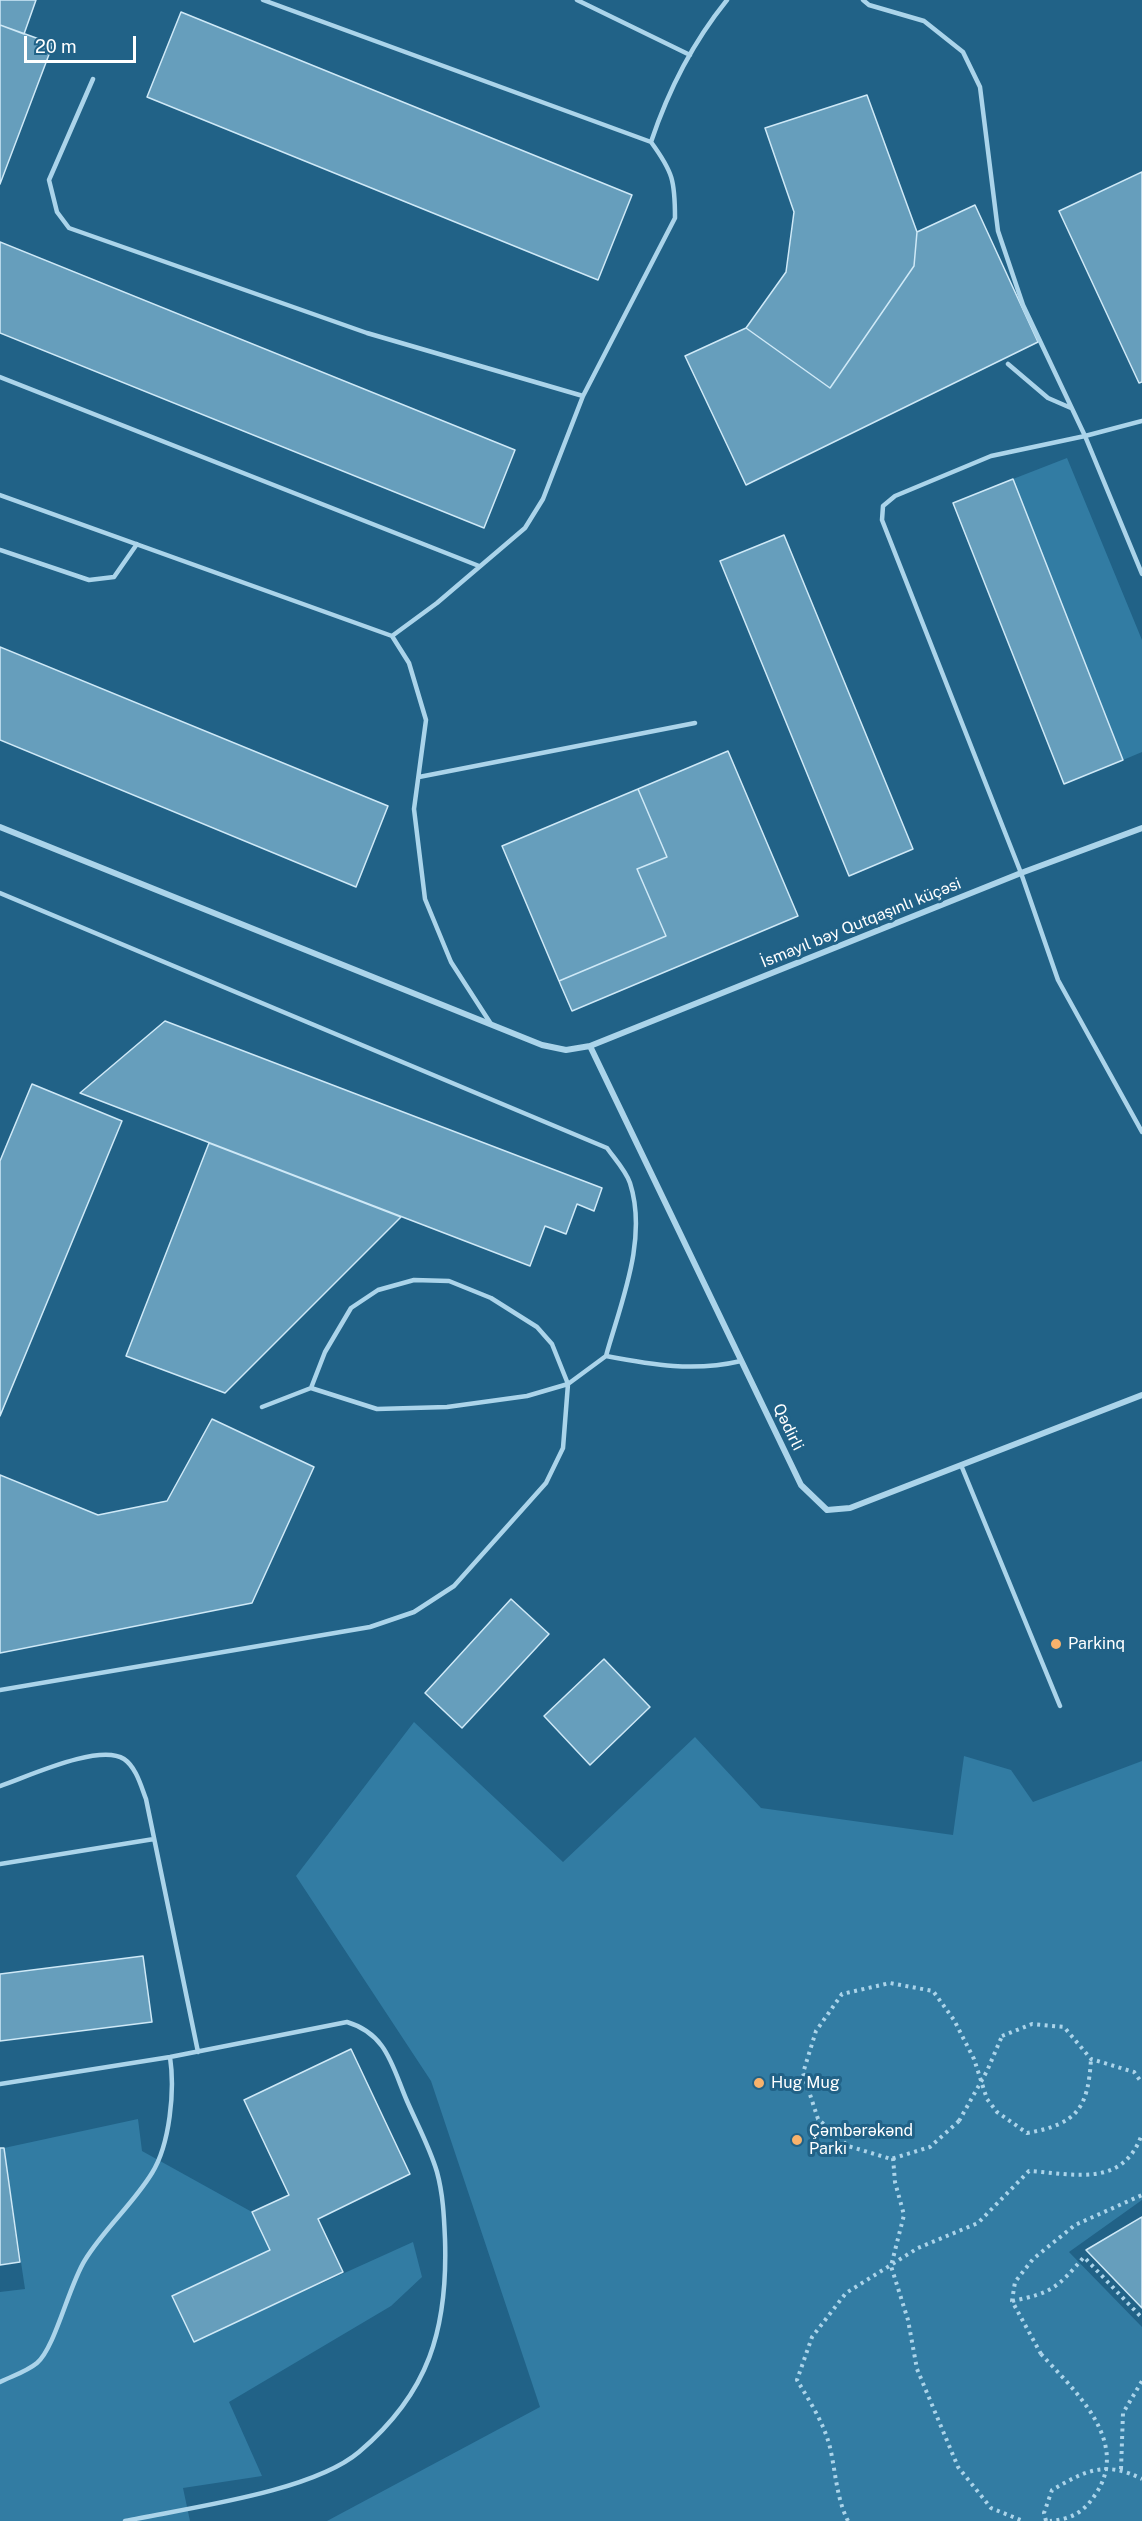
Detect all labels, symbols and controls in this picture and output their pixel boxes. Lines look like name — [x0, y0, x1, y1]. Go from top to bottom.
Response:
scale bar — [27, 24, 140, 62]
text: 20 m — [35, 36, 77, 57]
street label: İsmayıl bəy Qutqaşınlı küçəsi — [758, 874, 964, 972]
street label: Qədirli — [768, 1400, 808, 1454]
place label: Parkinq — [1068, 1634, 1125, 1654]
marker: Parkinq — [1049, 1637, 1063, 1651]
place label: Hug Mug — [771, 2073, 840, 2093]
marker: Hug Mug — [752, 2076, 766, 2090]
place label: Çəmbərəkənd Parkı — [809, 2121, 913, 2159]
marker: Çəmbərəkənd Parkı — [790, 2133, 804, 2147]

